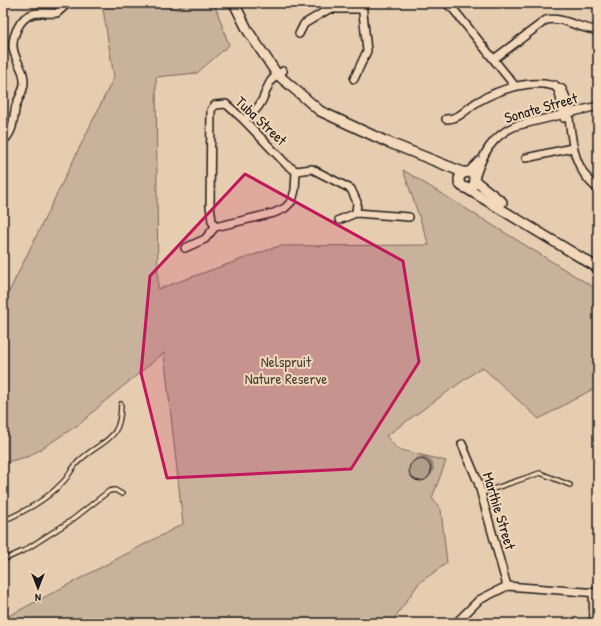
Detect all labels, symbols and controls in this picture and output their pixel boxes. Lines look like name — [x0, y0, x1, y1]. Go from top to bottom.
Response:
street label: Sonate Street — [502, 87, 581, 128]
street label: Tuba Street — [231, 91, 292, 151]
park label: Nelspruit Nature Reserve — [245, 351, 327, 389]
street label: Marthie Street — [478, 470, 521, 553]
north arrow — [18, 568, 58, 608]
text: N — [35, 591, 41, 605]

